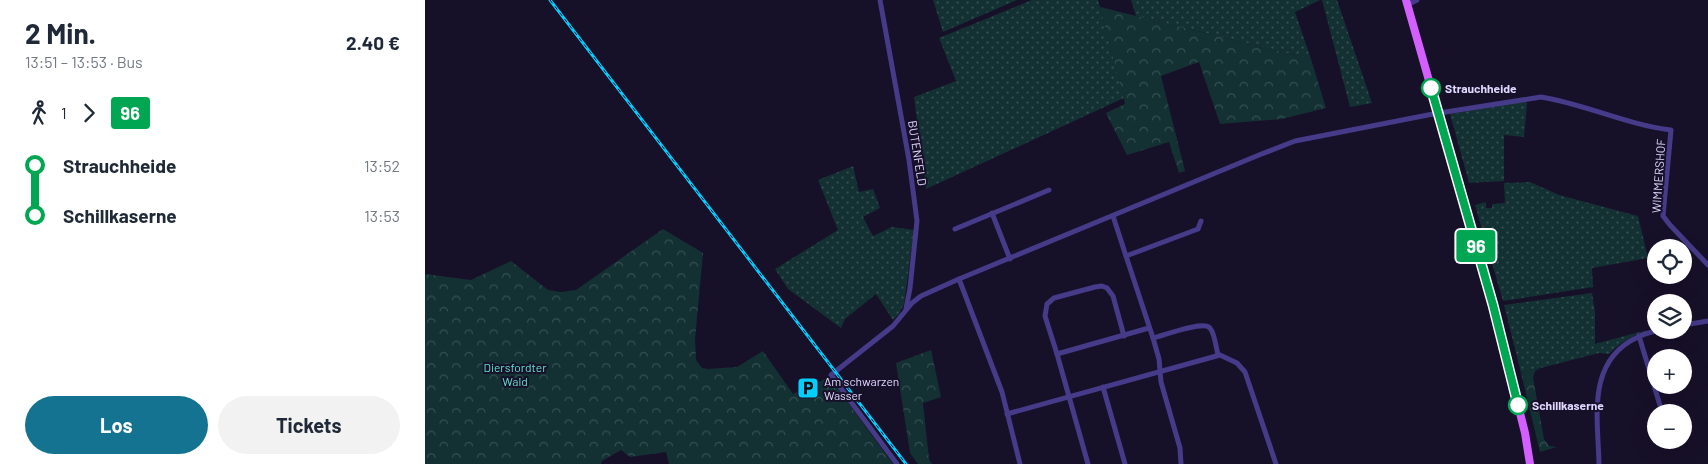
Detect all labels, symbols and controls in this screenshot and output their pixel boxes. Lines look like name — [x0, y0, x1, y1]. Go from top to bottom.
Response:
text: 2 Min. — [25, 16, 96, 50]
text: 2.40 € — [346, 31, 400, 54]
text: 13:51 – 13:53 · Bus — [25, 52, 143, 71]
marker: Strauchheide — [1421, 78, 1441, 98]
place label: Strauchheide — [1445, 81, 1517, 95]
icon: walk — [25, 99, 53, 127]
icon: forward — [75, 99, 103, 127]
text: 96 — [121, 102, 140, 124]
text: 1 — [61, 103, 67, 122]
street label: BUTENFELD — [906, 119, 930, 187]
street label: WIMMERSHOF — [1648, 138, 1668, 214]
text: Strauchheide — [63, 154, 176, 177]
text: 13:52 — [364, 156, 400, 175]
text: Schillkaserne — [63, 204, 177, 227]
text: 13:53 — [364, 206, 400, 225]
line badge: 96 — [1453, 230, 1499, 262]
text: 96 — [1466, 235, 1486, 257]
map controls — [1647, 239, 1692, 449]
button: locate — [1647, 239, 1692, 284]
button: layers — [1647, 294, 1692, 339]
button: + — [1647, 349, 1692, 394]
park label: Diersfordter Wald — [483, 360, 547, 388]
place label: Am schwarzen Wasser — [824, 374, 899, 402]
parking icon: Am schwarzen Wasser — [796, 376, 820, 400]
marker: Schillkaserne — [1508, 395, 1528, 415]
button: Los — [25, 396, 208, 454]
button: Tickets — [218, 396, 400, 454]
place label: Schillkaserne — [1532, 398, 1604, 412]
button: − — [1647, 404, 1692, 449]

